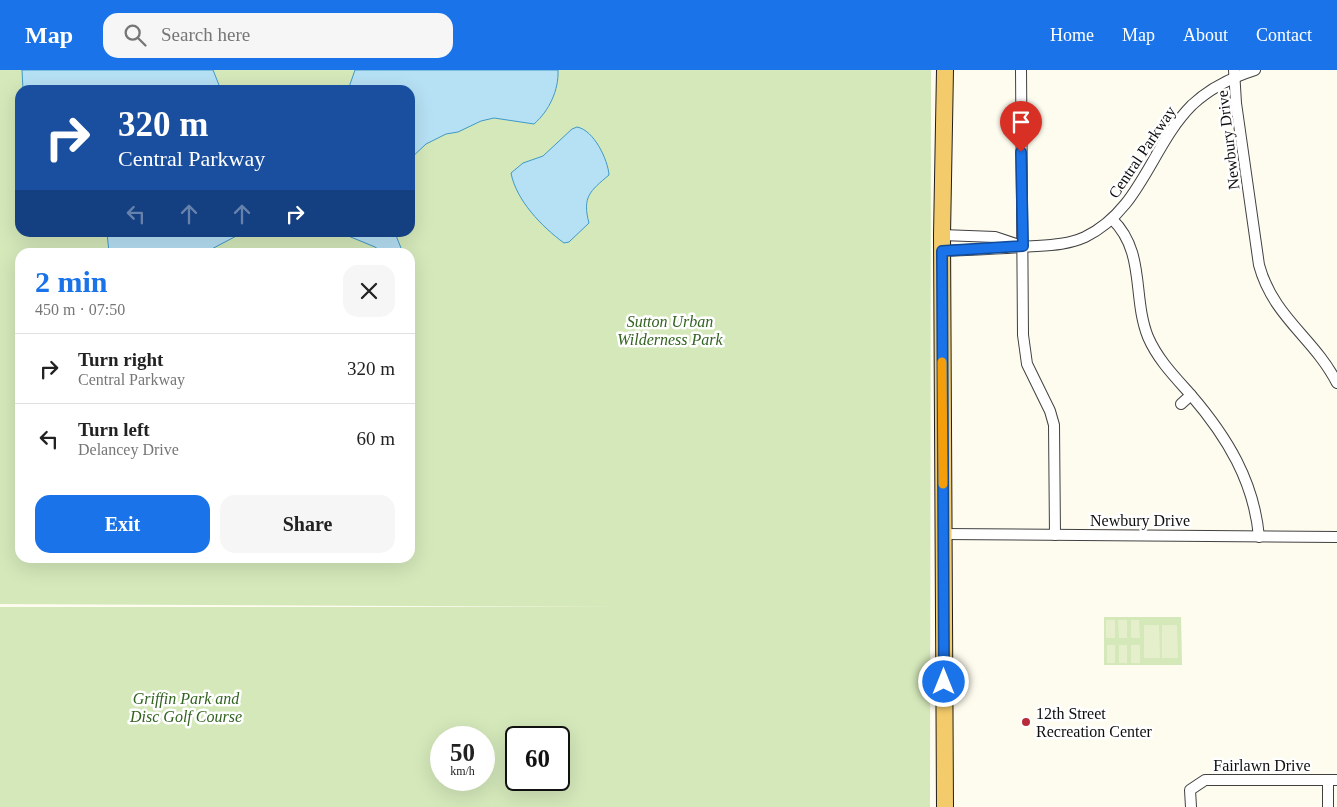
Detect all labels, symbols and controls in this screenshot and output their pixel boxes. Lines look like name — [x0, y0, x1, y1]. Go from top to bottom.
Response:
search box — [103, 13, 453, 58]
icon: search — [121, 21, 149, 49]
text: Map — [25, 22, 73, 48]
text: Search here — [161, 24, 250, 45]
text: Home — [1050, 25, 1094, 45]
text: Map — [1122, 25, 1155, 45]
text: About — [1183, 25, 1228, 45]
text: Contact — [1256, 25, 1312, 45]
street label: Newbury Drive — [1213, 89, 1244, 191]
pin — [1000, 101, 1042, 152]
street label: Central Parkway — [1105, 103, 1180, 202]
icon: right — [35, 105, 100, 170]
text: 320 m — [118, 105, 208, 144]
icon: arrive — [1007, 108, 1035, 136]
text: Central Parkway — [118, 146, 265, 171]
icon: left — [122, 200, 150, 228]
icon: ahead — [175, 200, 203, 228]
icon: ahead — [228, 200, 256, 228]
icon: right — [281, 200, 309, 228]
text: 2 min — [35, 265, 108, 298]
button: close — [343, 265, 395, 317]
text: 450 m · 07:50 — [35, 301, 125, 318]
park label: Sutton Urban Wilderness Park — [617, 313, 724, 348]
text: Turn right — [78, 349, 163, 370]
icon: right — [35, 355, 63, 383]
text: 320 m — [347, 358, 395, 379]
text: Central Parkway — [78, 371, 185, 388]
text: Turn left — [78, 419, 150, 440]
icon: left — [35, 425, 63, 453]
text: 60 m — [356, 428, 395, 449]
text: Delancey Drive — [78, 441, 179, 458]
button: Exit — [35, 495, 210, 553]
button: Share — [220, 495, 395, 553]
street label: Newbury Drive — [1090, 512, 1190, 530]
position arrow — [917, 655, 969, 707]
park label: Griffin Park and Disc Golf Course — [129, 690, 242, 726]
place label: 12th Street Recreation Center — [1036, 705, 1153, 740]
marker: 12th Street Recreation Center — [1020, 716, 1032, 728]
speed limit sign: 60 — [505, 726, 570, 791]
text: 50 — [450, 739, 475, 766]
street label: Fairlawn Drive — [1213, 757, 1311, 774]
text: km/h — [450, 764, 475, 778]

